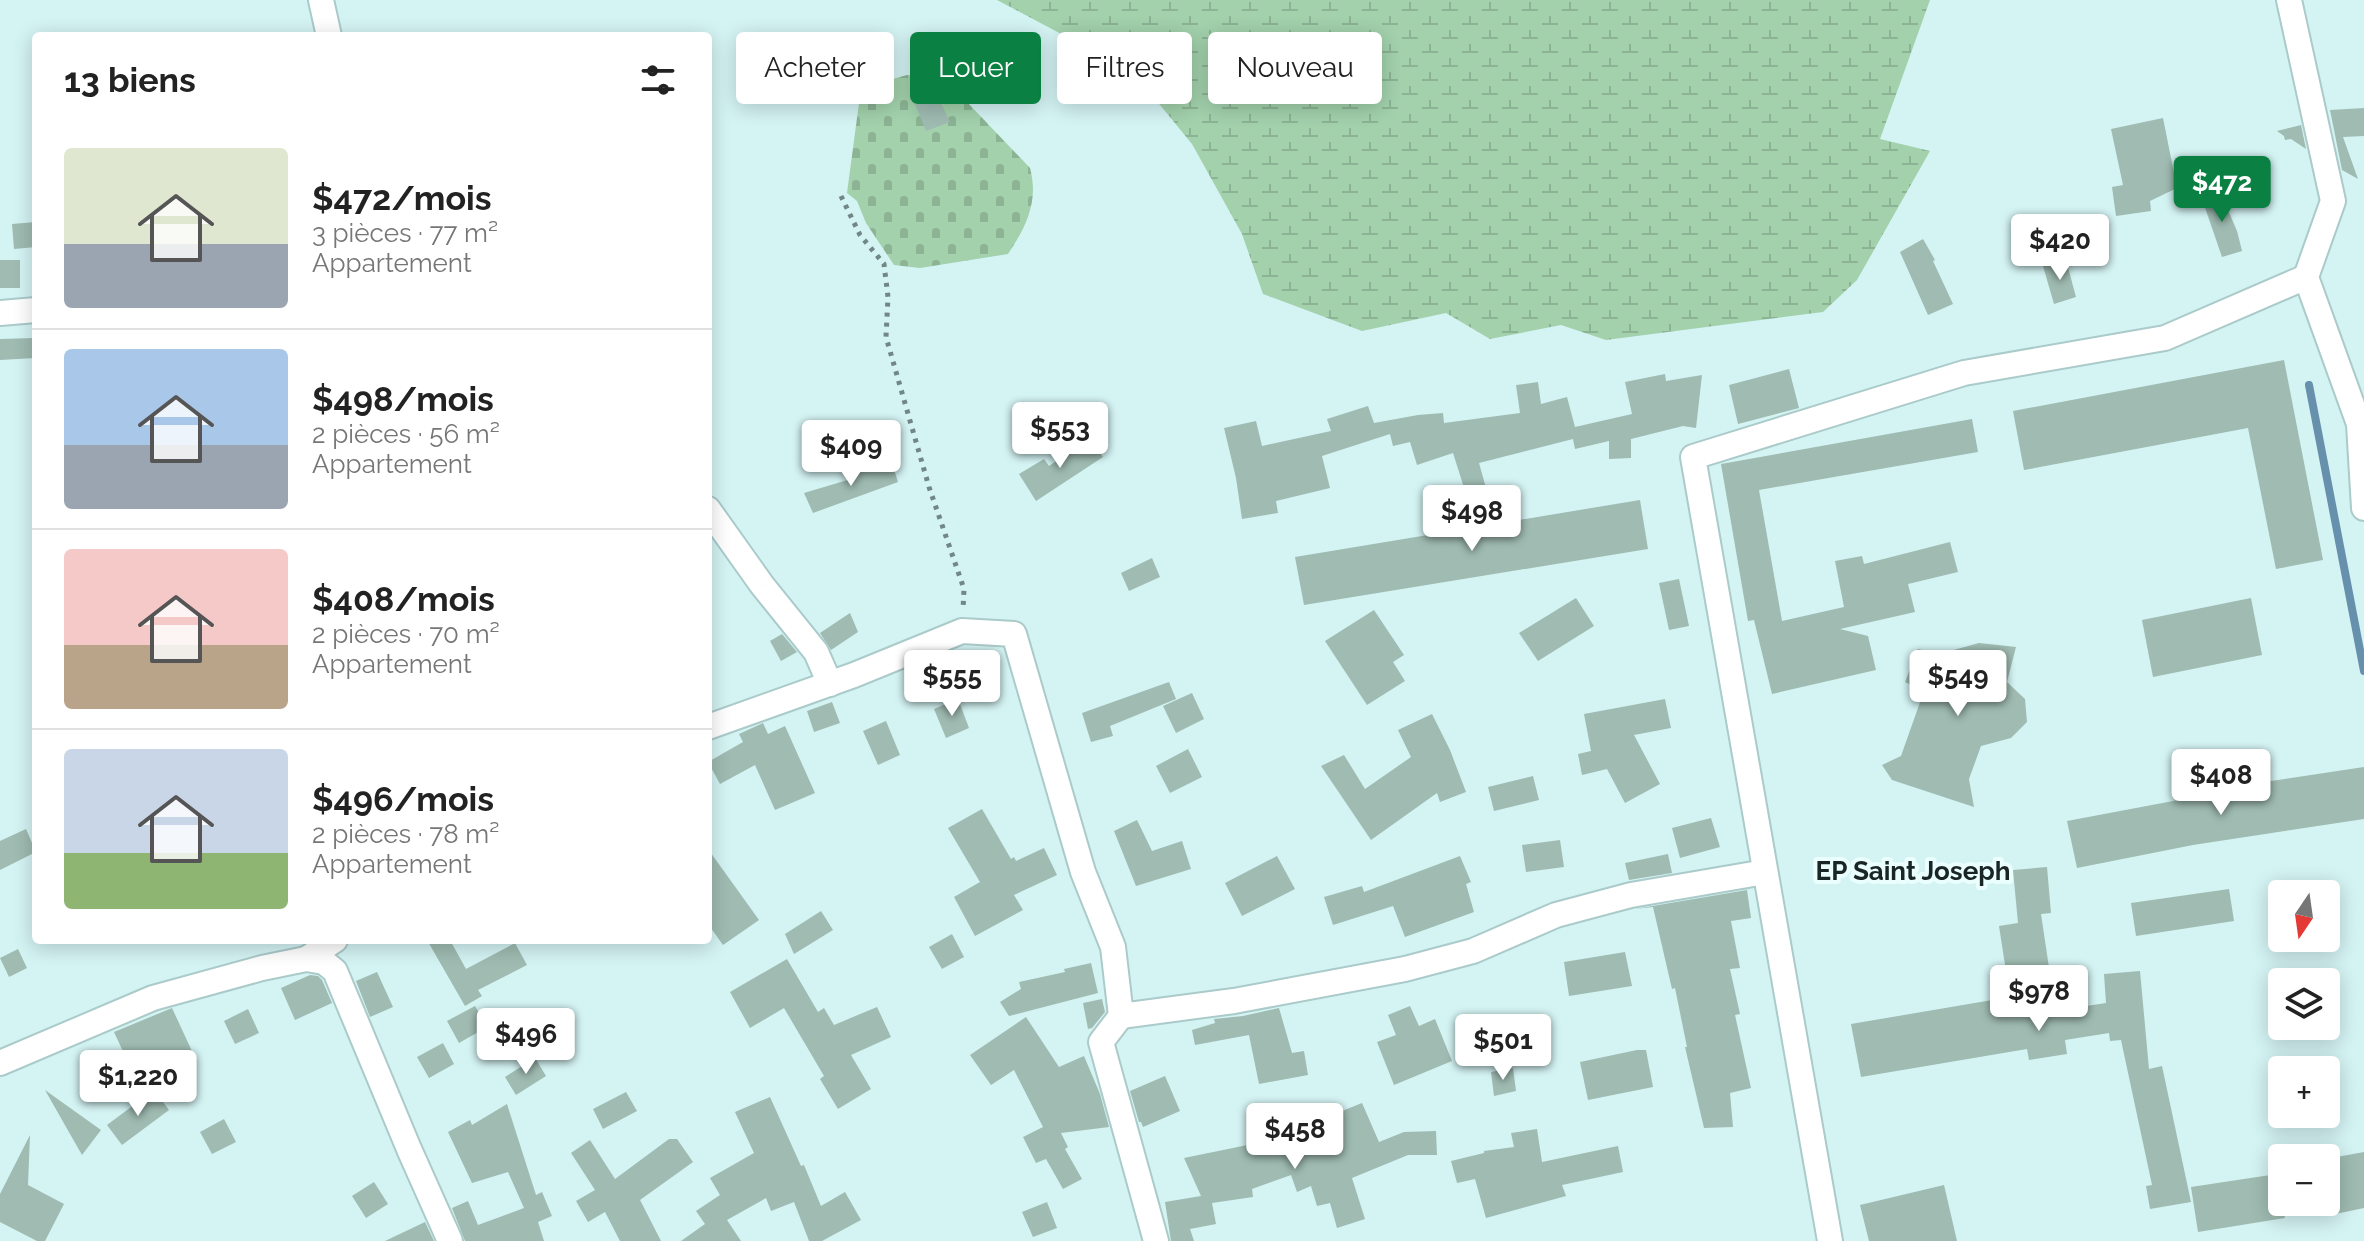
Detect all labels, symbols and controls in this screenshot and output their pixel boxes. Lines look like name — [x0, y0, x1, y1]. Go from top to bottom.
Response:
chip: Acheter — [736, 32, 894, 104]
chip: Louer — [910, 32, 1041, 104]
chip: Filtres — [1057, 32, 1192, 104]
chip: Nouveau — [1208, 32, 1382, 104]
icon: filters — [636, 58, 680, 102]
text: 13 biens — [64, 60, 196, 100]
pin: $472 — [2175, 156, 2269, 224]
text: $472 — [2192, 167, 2252, 197]
text: $472/mois — [312, 178, 492, 218]
icon: home — [128, 180, 224, 276]
pin: $420 — [2013, 214, 2107, 282]
text: 3 pièces · 77 m² — [312, 218, 498, 248]
text: $420 — [2029, 225, 2091, 255]
text: Appartement — [312, 248, 472, 278]
text: $498/mois — [312, 379, 494, 419]
icon: home — [128, 381, 224, 477]
pin: $553 — [1013, 402, 1107, 470]
text: $553 — [1030, 413, 1090, 443]
text: 2 pièces · 56 m² — [312, 419, 500, 449]
pin: $409 — [804, 420, 898, 488]
text: $409 — [820, 431, 882, 461]
text: Appartement — [312, 449, 472, 479]
pin: $498 — [1425, 485, 1519, 553]
text: $498 — [1441, 496, 1503, 526]
text: $408/mois — [312, 579, 495, 619]
icon: home — [128, 581, 224, 677]
text: 2 pièces · 70 m² — [312, 619, 500, 649]
text: Appartement — [312, 649, 472, 679]
pin: $555 — [905, 650, 999, 718]
pin: $549 — [1911, 650, 2005, 718]
text: $555 — [922, 661, 982, 691]
text: $549 — [1927, 661, 1989, 691]
pin: $408 — [2174, 749, 2268, 817]
text: $408 — [2190, 760, 2253, 790]
text: $496/mois — [312, 779, 494, 819]
icon: home — [128, 781, 224, 877]
text: 2 pièces · 78 m² — [312, 819, 499, 849]
text: Appartement — [312, 849, 472, 879]
district label: EP Saint Joseph — [1816, 856, 2010, 886]
north arrow — [2268, 880, 2340, 952]
map controls — [2268, 880, 2340, 1216]
pin: $978 — [1992, 965, 2086, 1033]
button: layers — [2268, 968, 2340, 1040]
text: $978 — [2008, 976, 2070, 1006]
pin: $496 — [479, 1008, 573, 1076]
pin: $501 — [1456, 1014, 1550, 1082]
text: $496 — [495, 1019, 557, 1049]
text: $501 — [1473, 1025, 1533, 1055]
pin: $1,220 — [73, 1050, 203, 1118]
button: + — [2268, 1056, 2340, 1128]
text: $1,220 — [98, 1061, 178, 1091]
pin: $458 — [1248, 1103, 1342, 1171]
text: $458 — [1264, 1114, 1326, 1144]
button: − — [2268, 1144, 2340, 1216]

